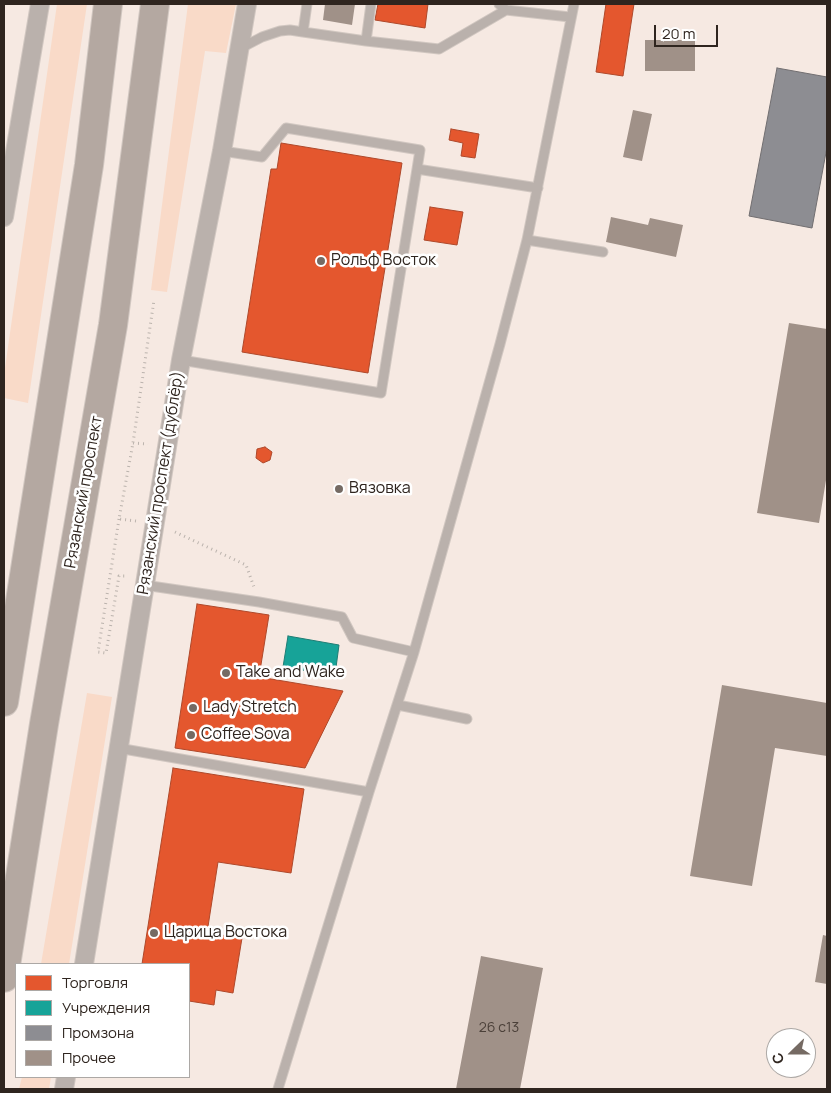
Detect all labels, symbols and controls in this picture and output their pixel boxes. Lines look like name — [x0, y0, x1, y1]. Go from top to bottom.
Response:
scale bar — [656, 15, 720, 47]
text: 20 m — [662, 23, 695, 44]
place label: Рольф Восток — [331, 251, 436, 271]
marker: Рольф Восток — [315, 255, 327, 267]
street label: Рязанский проспект (дублёр) — [134, 370, 188, 596]
street label: Рязанский проспект — [61, 414, 107, 570]
place label: Вязовка — [349, 479, 411, 499]
marker: Вязовка — [333, 483, 345, 495]
place label: Take and Wake — [236, 663, 345, 683]
marker: Take and Wake — [220, 667, 232, 679]
place label: Lady Stretch — [203, 698, 297, 718]
marker: Lady Stretch — [187, 702, 199, 714]
place label: Coffee Sova — [201, 725, 290, 745]
marker: Coffee Sova — [185, 729, 197, 741]
place label: Царица Востока — [164, 923, 287, 943]
marker: Царица Востока — [148, 927, 160, 939]
legend — [15, 963, 190, 1078]
text: Торговля — [62, 972, 128, 993]
text: Учреждения — [62, 997, 150, 1018]
house number: 26 с13 — [479, 1020, 519, 1036]
text: Промзона — [62, 1022, 134, 1043]
north arrow — [766, 1028, 816, 1078]
text: Прочее — [62, 1047, 116, 1068]
text: С — [767, 1050, 788, 1067]

